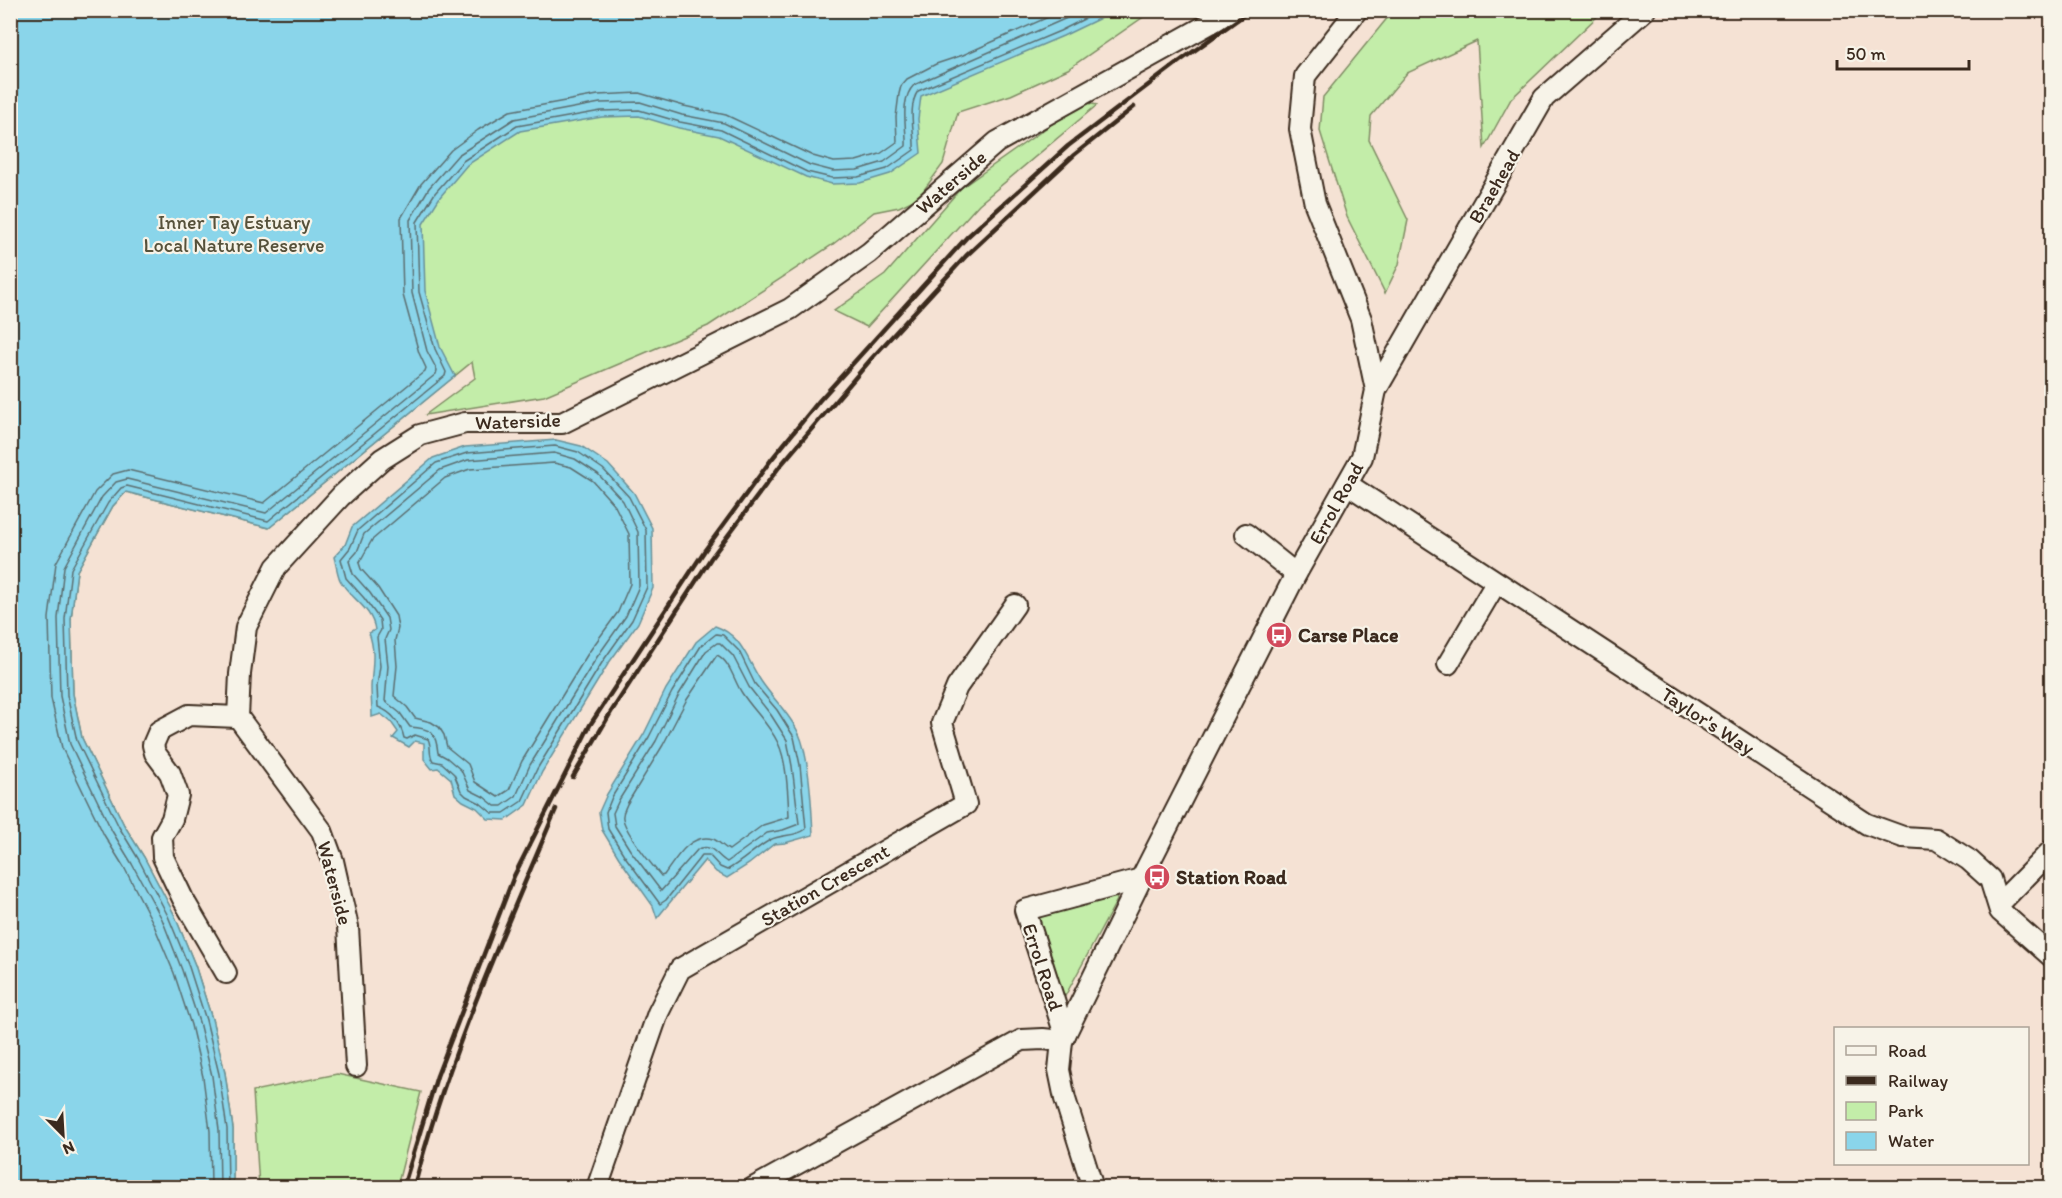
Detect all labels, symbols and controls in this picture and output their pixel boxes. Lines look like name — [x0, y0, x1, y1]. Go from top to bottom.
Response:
scale bar — [1837, 33, 1969, 71]
text: 50 m — [1846, 43, 1886, 65]
street label: Braehead — [1463, 144, 1525, 227]
street label: Waterside — [911, 145, 991, 219]
park label: Inner Tay Estuary Local Nature Reserve — [144, 210, 324, 257]
street label: Waterside — [475, 408, 561, 434]
street label: Errol Road — [1304, 458, 1368, 548]
bus stop icon: Carse Place — [1264, 620, 1294, 650]
place label: Carse Place — [1298, 623, 1399, 647]
street label: Taylor's Way — [1657, 682, 1760, 760]
street label: Waterside — [312, 838, 358, 928]
street label: Station Crescent — [756, 838, 894, 932]
bus stop icon: Station Road — [1142, 862, 1172, 892]
place label: Station Road — [1176, 865, 1288, 889]
street label: Errol Road — [1018, 920, 1068, 1014]
legend — [1834, 1027, 2029, 1165]
text: Road — [1888, 1040, 1927, 1062]
text: Railway — [1888, 1070, 1949, 1092]
text: Park — [1888, 1100, 1923, 1122]
north arrow — [33, 1105, 93, 1165]
text: Water — [1888, 1130, 1934, 1152]
text: N — [60, 1137, 78, 1159]

